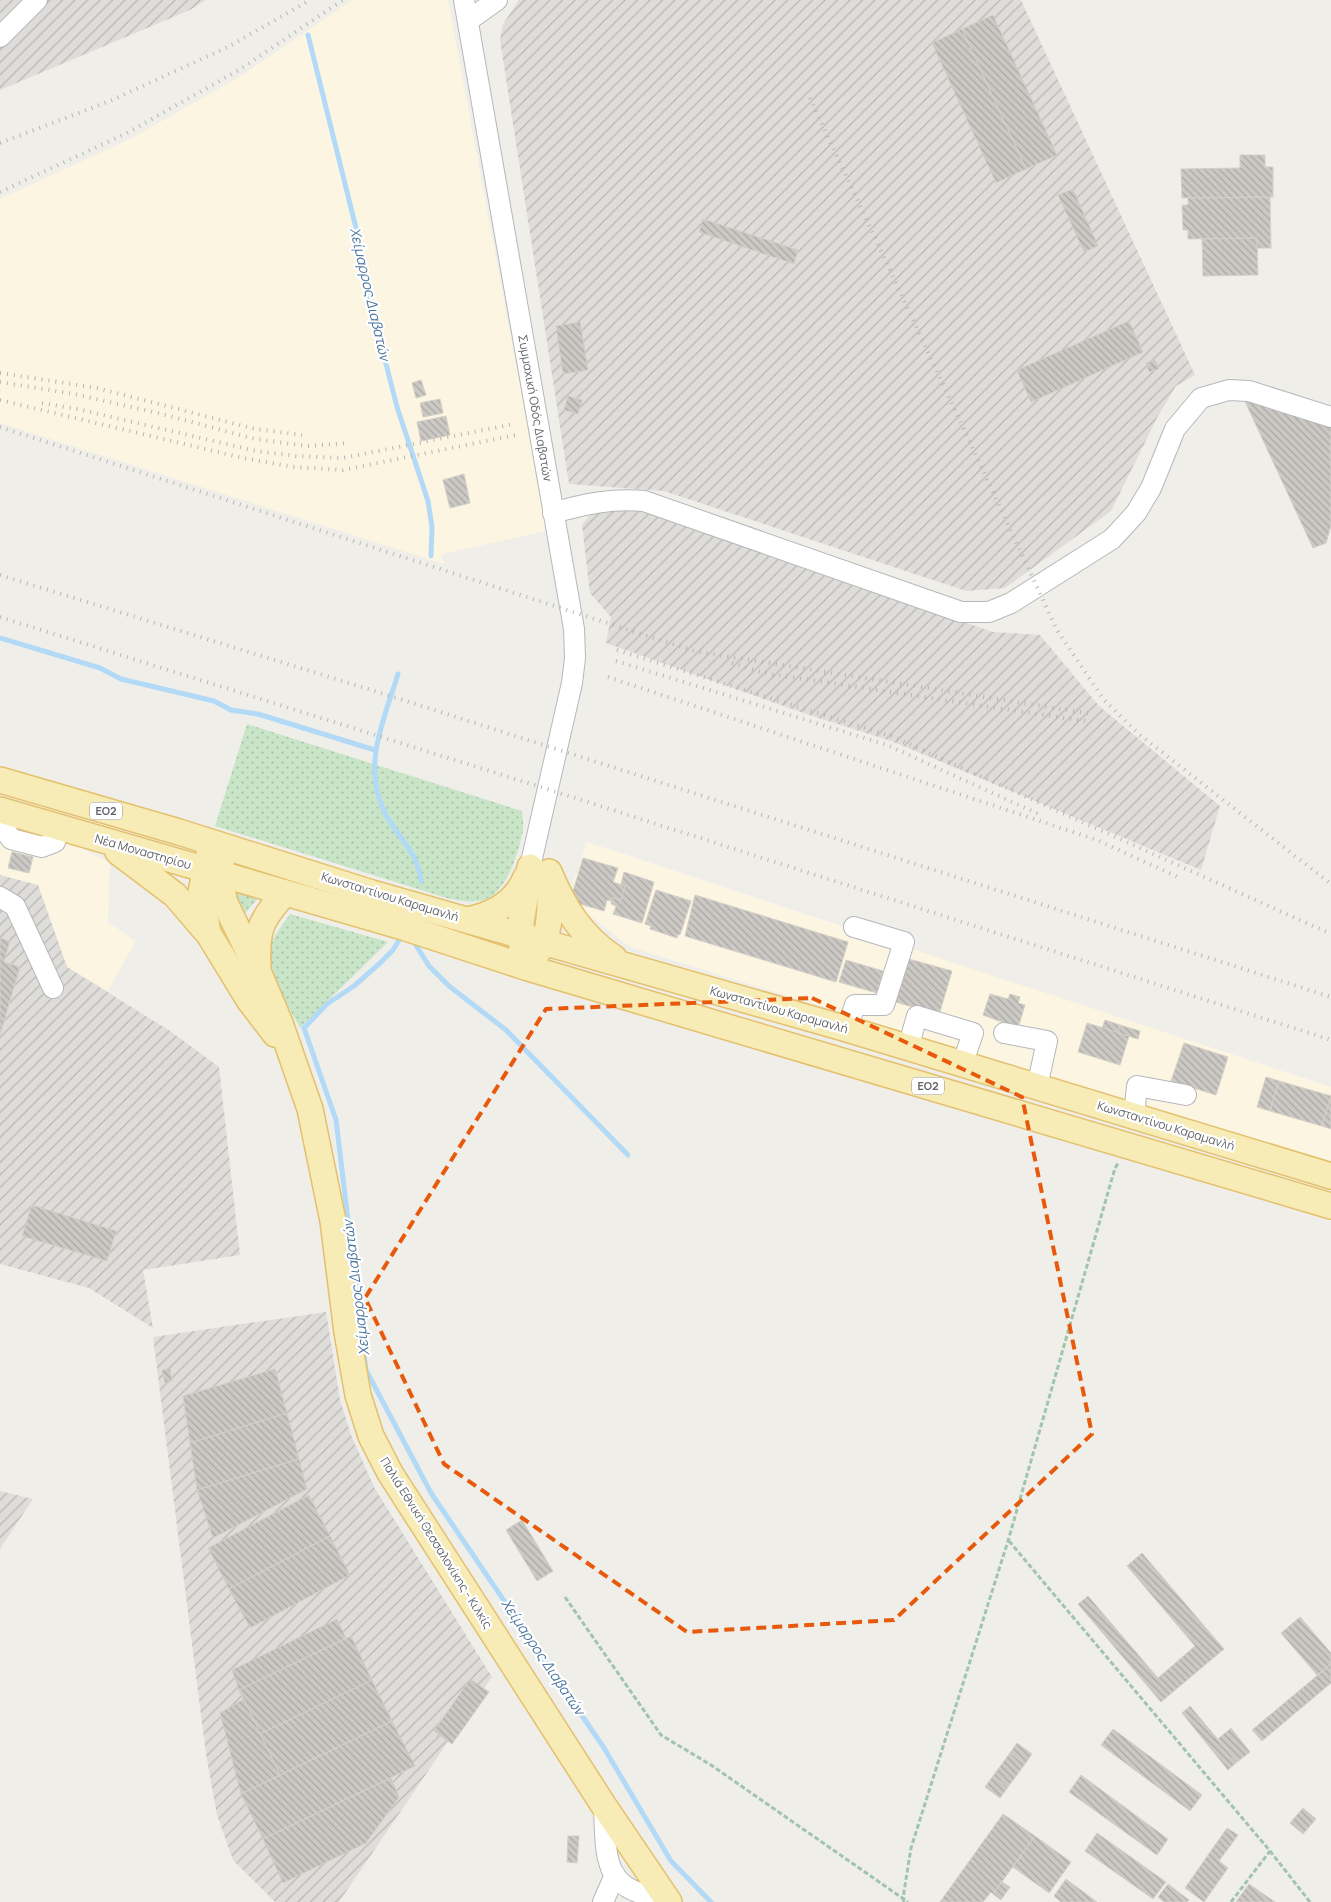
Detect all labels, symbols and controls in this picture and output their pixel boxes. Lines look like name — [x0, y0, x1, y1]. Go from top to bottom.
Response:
water label: Χείμαρρος Διαβατών — [346, 225, 395, 364]
street label: Συμμαχική Οδός Διαβατών — [514, 333, 557, 483]
road number: ΕΟ2 — [90, 802, 122, 819]
street label: Νέα Μοναστηρίου — [93, 830, 193, 873]
street label: Κωνσταντίνου Καραμανλή — [319, 868, 461, 926]
street label: Κωνσταντίνου Καραμανλή — [708, 982, 850, 1037]
road number: ΕΟ2 — [912, 1078, 944, 1094]
street label: Κωνσταντίνου Καραμανλή — [1095, 1097, 1237, 1155]
water label: Χείμαρρος Διαβατών — [338, 1217, 373, 1357]
street label: Παλιά Εθνική Θεσσαλονίκης - Κιλκίς — [376, 1454, 497, 1632]
water label: Χείμαρρος Διαβατών — [497, 1595, 590, 1720]

